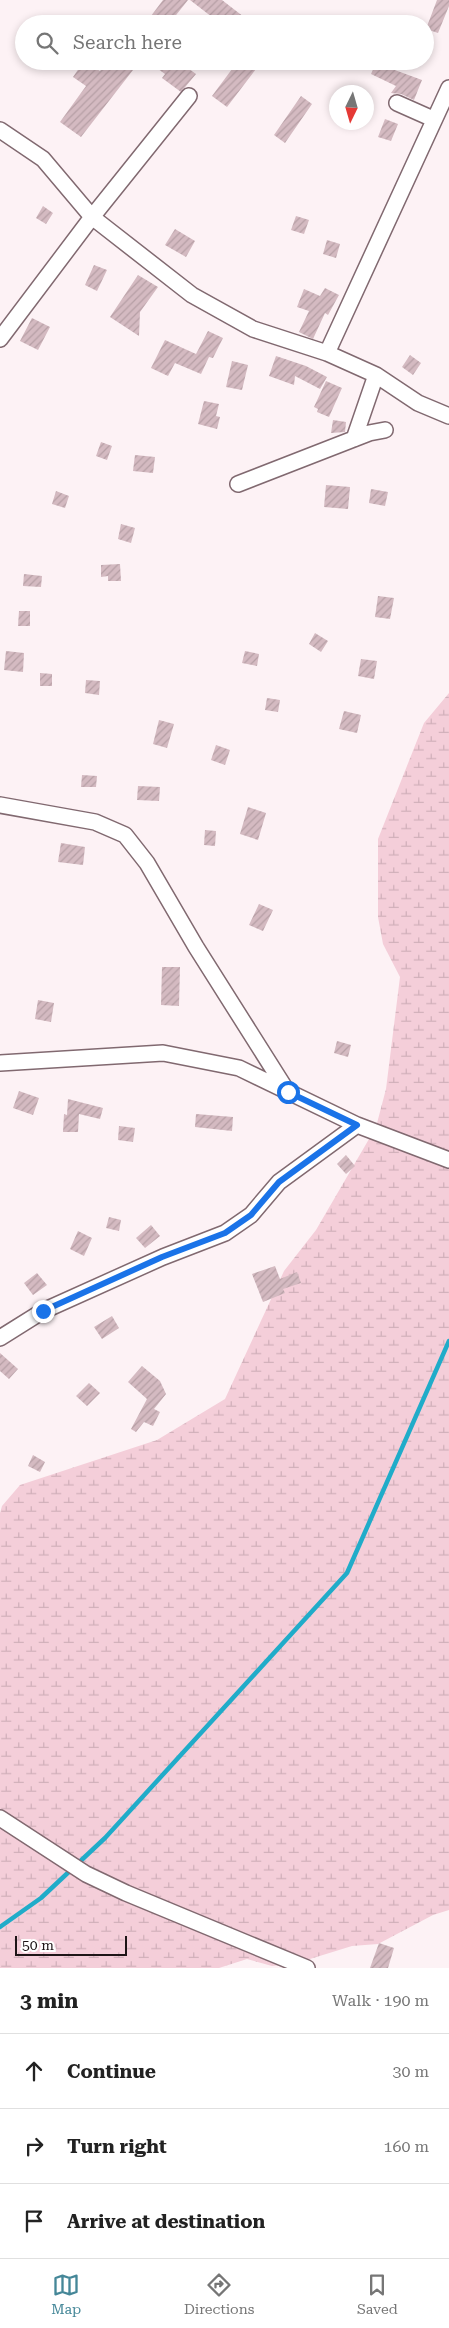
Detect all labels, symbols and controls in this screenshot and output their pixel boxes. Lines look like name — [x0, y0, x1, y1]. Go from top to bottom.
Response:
search box — [15, 15, 434, 70]
icon: search — [33, 29, 61, 57]
text: Search here — [73, 31, 182, 54]
north arrow — [329, 85, 374, 130]
route start — [277, 1081, 300, 1104]
route end — [32, 1300, 55, 1323]
scale bar — [15, 1933, 128, 1956]
text: 50 m — [22, 1937, 54, 1953]
text: 3 min — [20, 1989, 78, 2013]
text: Walk · 190 m — [332, 1991, 429, 2010]
icon: ahead — [20, 2057, 48, 2085]
text: Continue — [67, 2060, 156, 2083]
text: 30 m — [392, 2062, 429, 2081]
icon: right — [20, 2132, 48, 2160]
text: Turn right — [67, 2135, 167, 2158]
text: 160 m — [383, 2137, 429, 2156]
icon: arrive — [20, 2207, 48, 2235]
text: Arrive at destination — [67, 2210, 265, 2233]
tab: Map — [51, 2271, 81, 2317]
tab: Directions — [184, 2271, 254, 2317]
tab: Saved — [357, 2271, 398, 2317]

